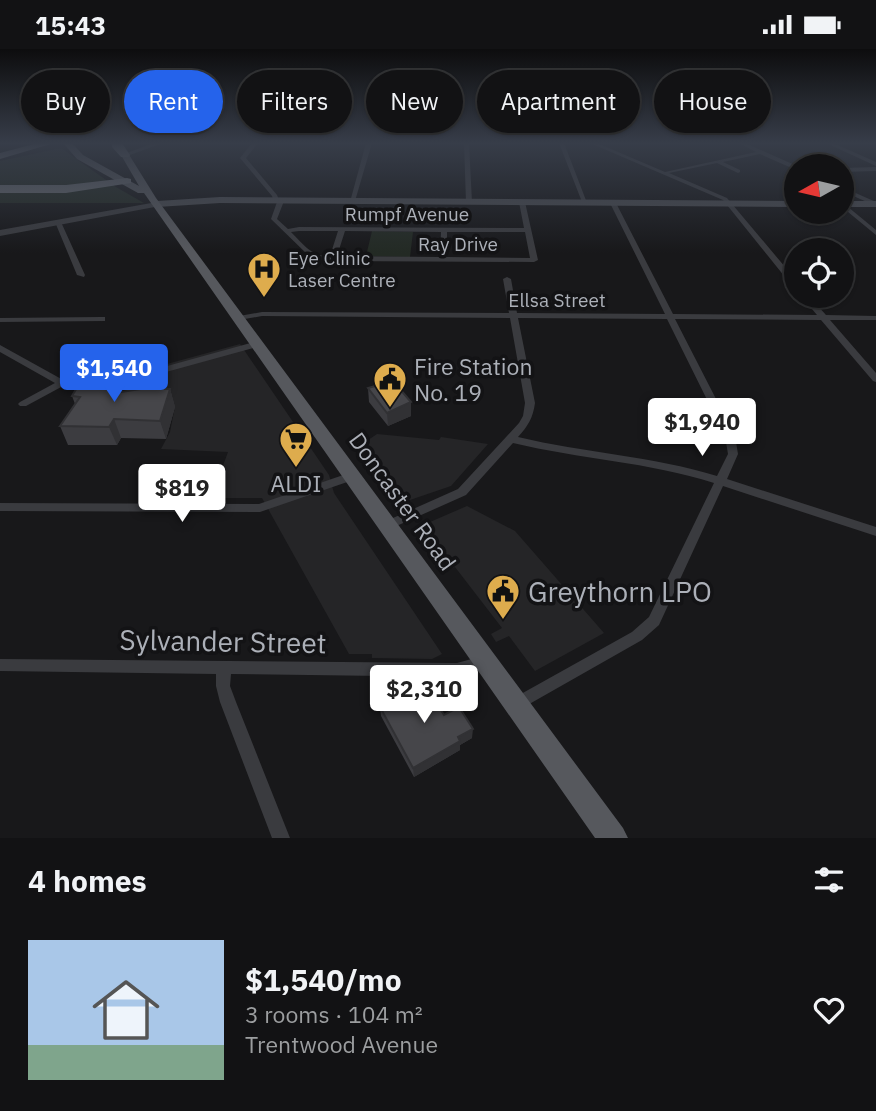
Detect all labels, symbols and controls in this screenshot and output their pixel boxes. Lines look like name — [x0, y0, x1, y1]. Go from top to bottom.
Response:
text: 15:43 — [35, 8, 106, 42]
chip: Buy — [21, 70, 110, 133]
chip: Rent — [124, 70, 223, 133]
chip: Filters — [237, 70, 352, 133]
chip: New — [366, 70, 463, 133]
chip: Apartment — [477, 70, 640, 133]
chip: House — [654, 70, 771, 133]
north arrow — [784, 154, 854, 224]
map controls — [784, 154, 854, 308]
street label: Rumpf Avenue — [345, 202, 469, 226]
street label: Ray Drive — [418, 232, 498, 256]
button: locate — [784, 238, 854, 308]
place label: Eye Clinic Laser Centre — [288, 246, 396, 292]
hospital icon: Eye Clinic Laser Centre — [245, 250, 283, 299]
street label: Ellsa Street — [508, 288, 606, 312]
pin: $1,540 — [57, 345, 171, 404]
place label: Fire Station No. 19 — [414, 351, 532, 407]
text: $1,540 — [76, 352, 152, 382]
public building icon: Fire Station No. 19 — [371, 360, 409, 409]
pin: $1,940 — [645, 399, 759, 458]
text: $1,940 — [664, 406, 740, 436]
supermarket icon: ALDI — [277, 420, 315, 469]
street label: Doncaster Road — [343, 426, 463, 576]
pin: $819 — [141, 465, 223, 524]
place label: ALDI — [271, 468, 321, 498]
text: $819 — [154, 472, 210, 502]
public building icon: Greythorn LPO — [484, 572, 522, 621]
place label: Greythorn LPO — [528, 573, 712, 610]
street label: Sylvander Street — [119, 621, 327, 661]
pin: $2,310 — [367, 665, 481, 725]
text: $2,310 — [386, 673, 462, 703]
text: 4 homes — [28, 861, 147, 900]
icon: filters — [810, 861, 848, 899]
text: $1,540/mo — [245, 960, 402, 999]
icon: home — [84, 968, 168, 1052]
icon: heart — [810, 991, 848, 1029]
text: 3 rooms · 104 m² — [245, 999, 423, 1029]
text: Trentwood Avenue — [245, 1029, 438, 1059]

